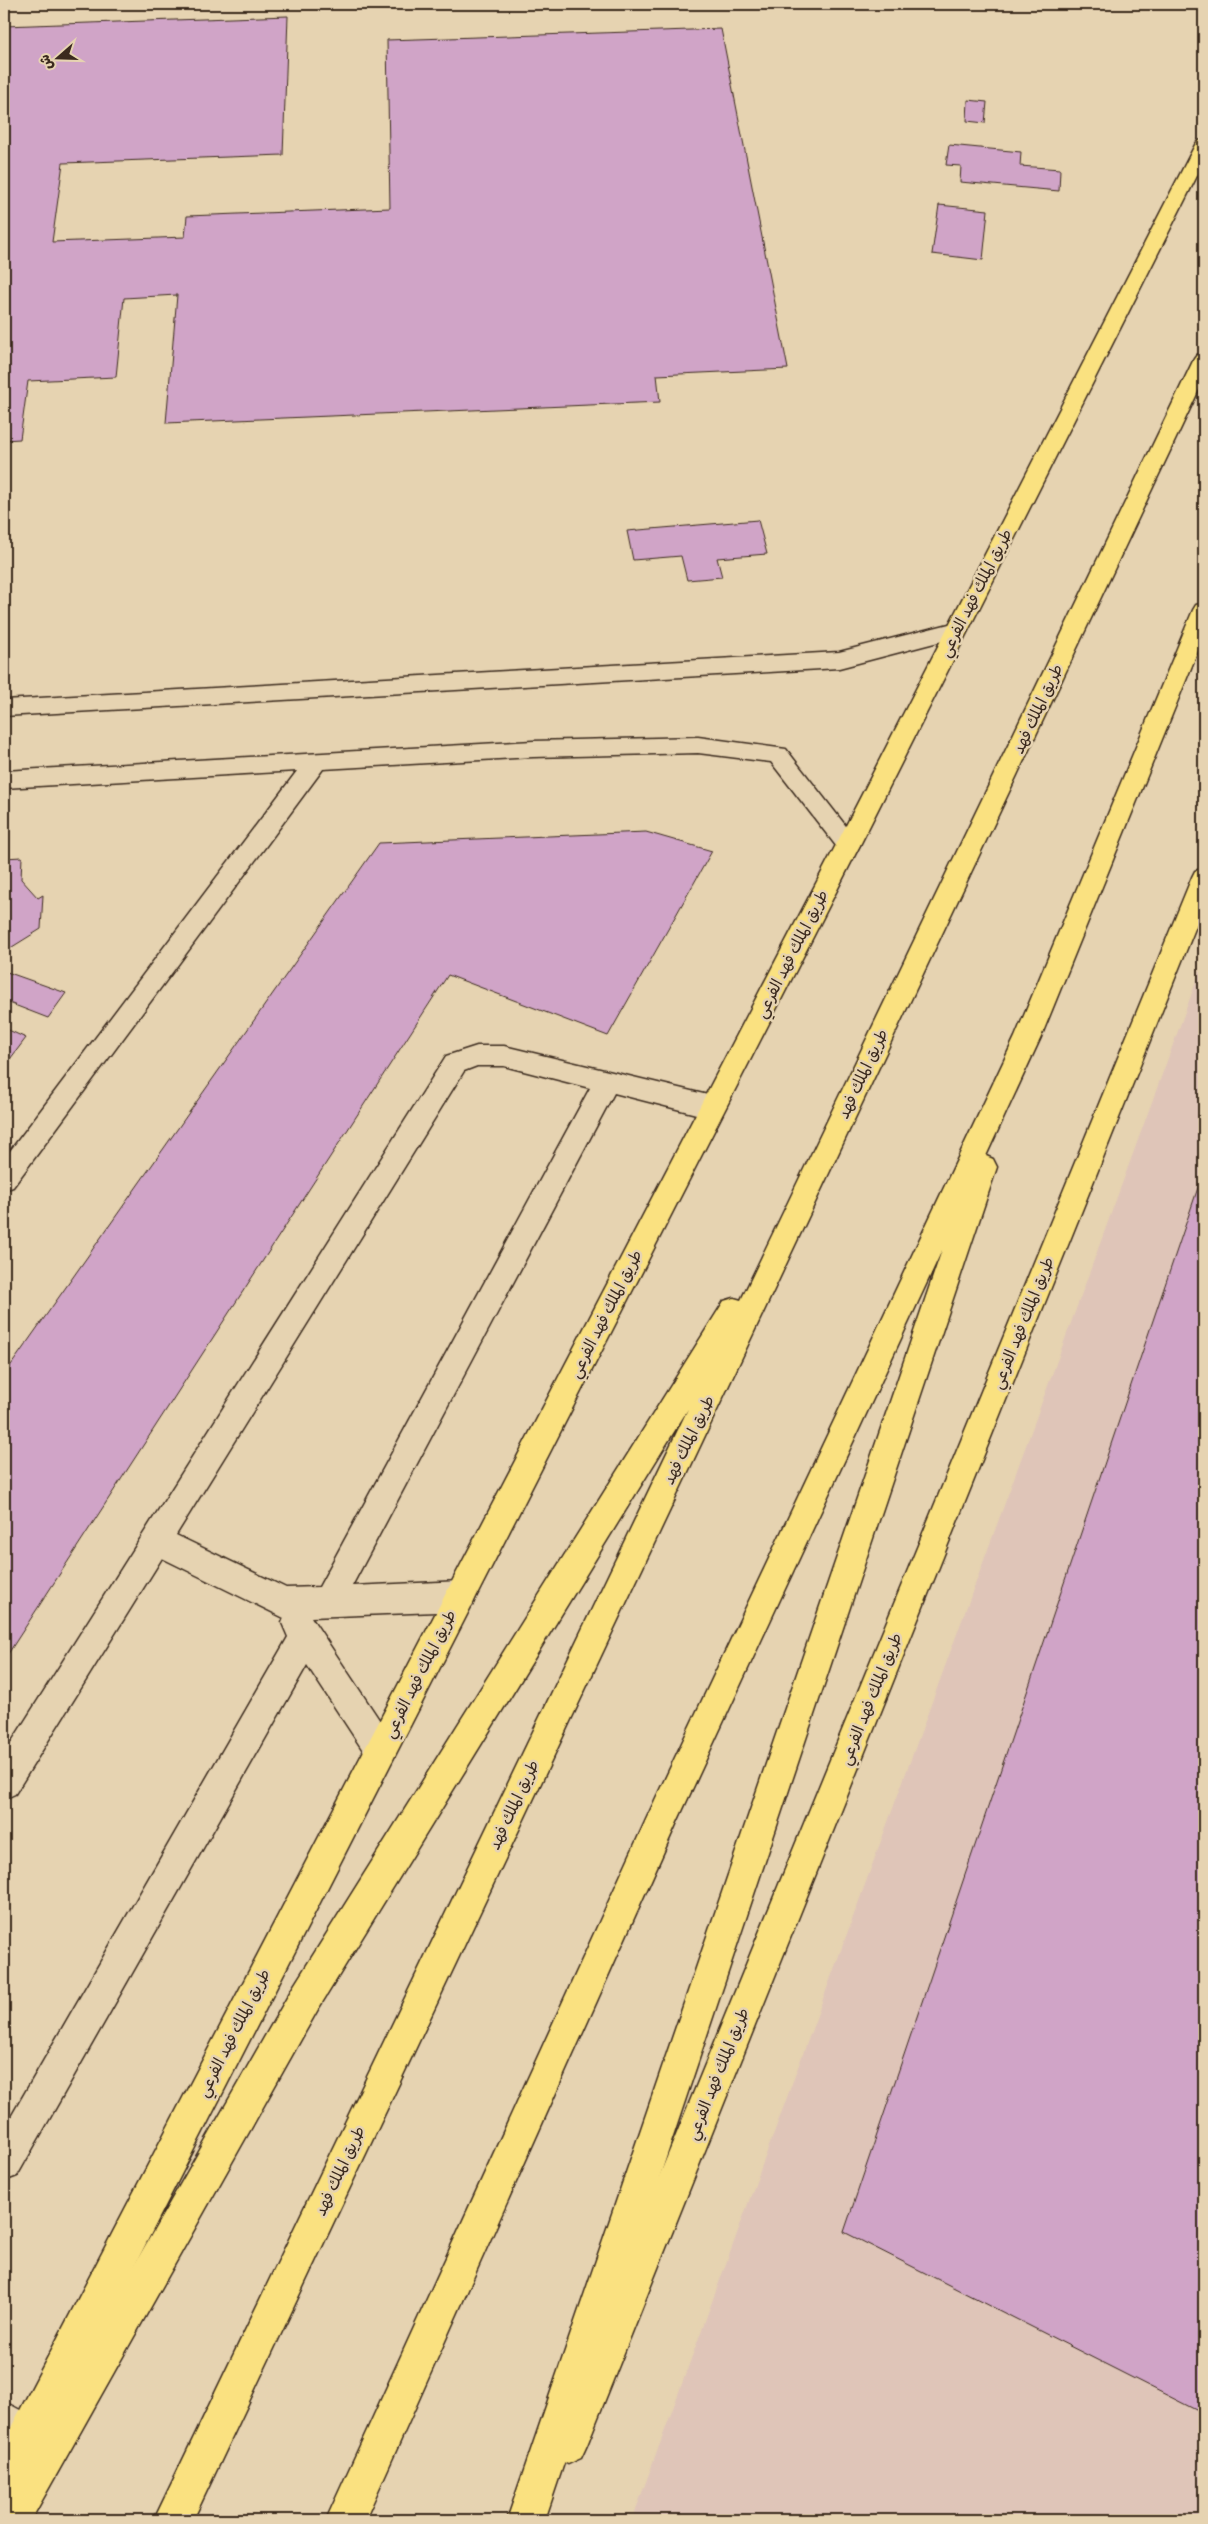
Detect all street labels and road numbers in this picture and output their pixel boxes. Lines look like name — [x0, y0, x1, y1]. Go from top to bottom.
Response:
street label: طريق الملك فهد الفرعي — [935, 526, 1021, 662]
street label: طريق الملك فهد — [1009, 661, 1067, 757]
street label: طريق الملك فهد الفرعي — [751, 887, 837, 1023]
street label: طريق الملك فهد — [834, 1026, 892, 1122]
street label: طريق الملك فهد الفرعي — [565, 1247, 651, 1383]
street label: طريق الملك فهد الفرعي — [987, 1254, 1062, 1394]
street label: طريق الملك فهد — [659, 1392, 719, 1488]
street label: طريق الملك فهد الفرعي — [379, 1607, 465, 1743]
street label: طريق الملك فهد الفرعي — [835, 1630, 910, 1770]
street label: طريق الملك فهد — [485, 1757, 543, 1853]
street label: طريق الملك فهد الفرعي — [193, 1966, 279, 2102]
street label: طريق الملك فهد الفرعي — [682, 2005, 757, 2145]
street label: طريق الملك فهد — [311, 2123, 369, 2219]

